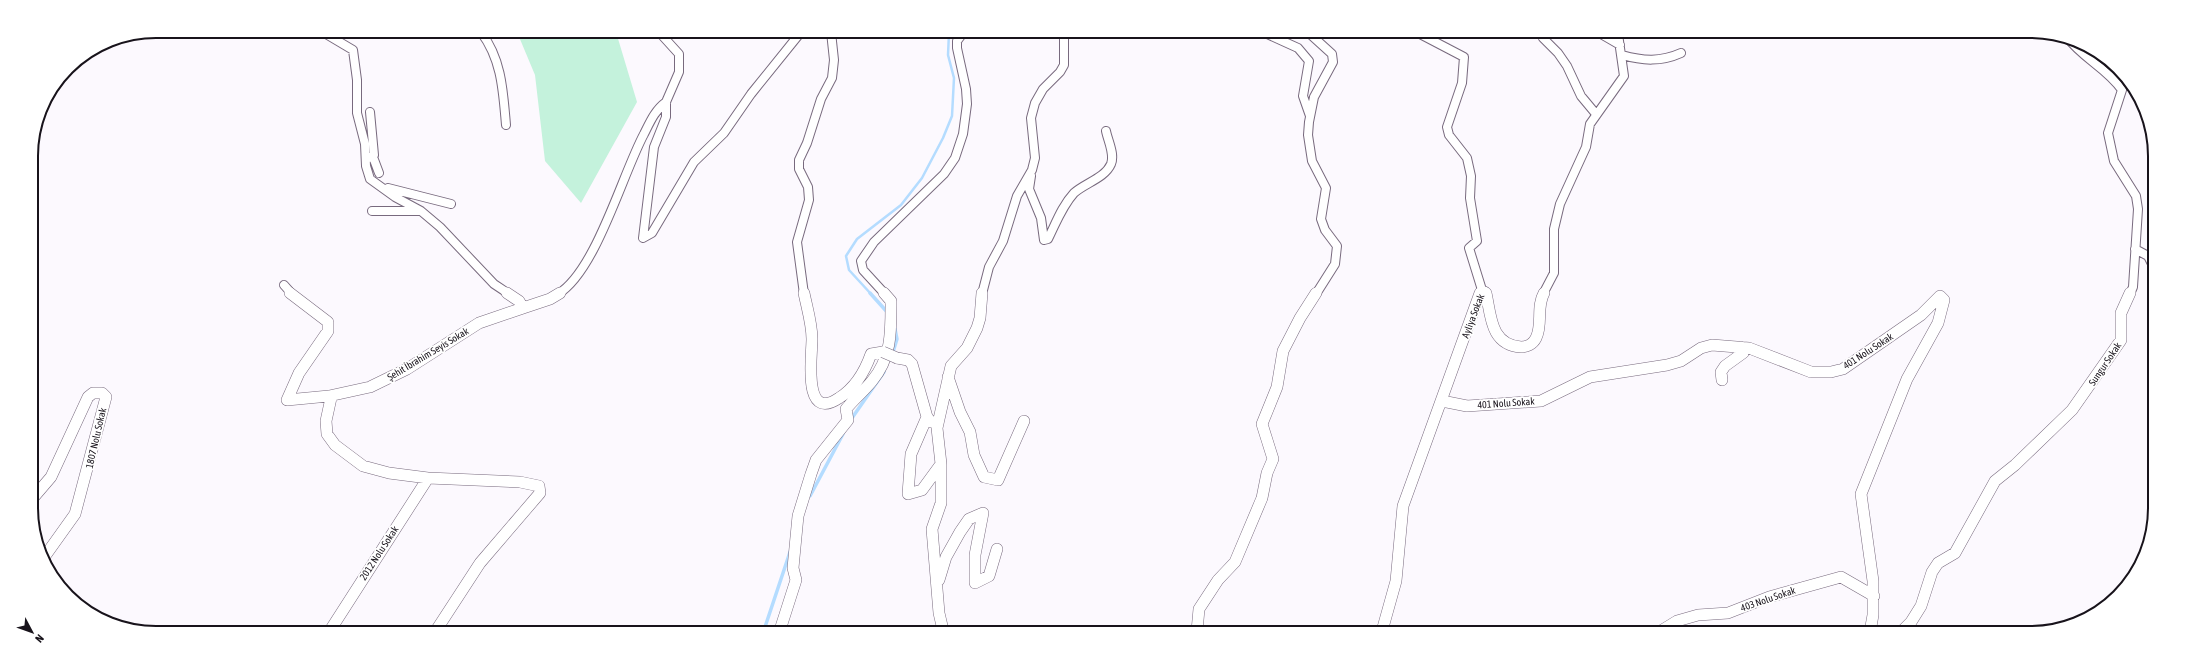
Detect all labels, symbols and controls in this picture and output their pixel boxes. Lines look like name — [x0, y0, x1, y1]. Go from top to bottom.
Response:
street label: Ayliya Sokak — [1460, 292, 1487, 340]
street label: Şehit İbrahim Seyis Sokak — [385, 325, 471, 383]
street label: 401 Nolu Sokak — [1841, 330, 1896, 371]
street label: Sungur Sokak — [2087, 340, 2124, 388]
street label: 401 Nolu Sokak — [1477, 395, 1536, 410]
street label: 1807 Nolu Sokak — [84, 406, 108, 469]
street label: 2012 Nolu Sokak — [358, 524, 401, 582]
street label: 403 Nolu Sokak — [1739, 584, 1797, 614]
north arrow — [12, 612, 52, 652]
text: N — [33, 632, 46, 645]

